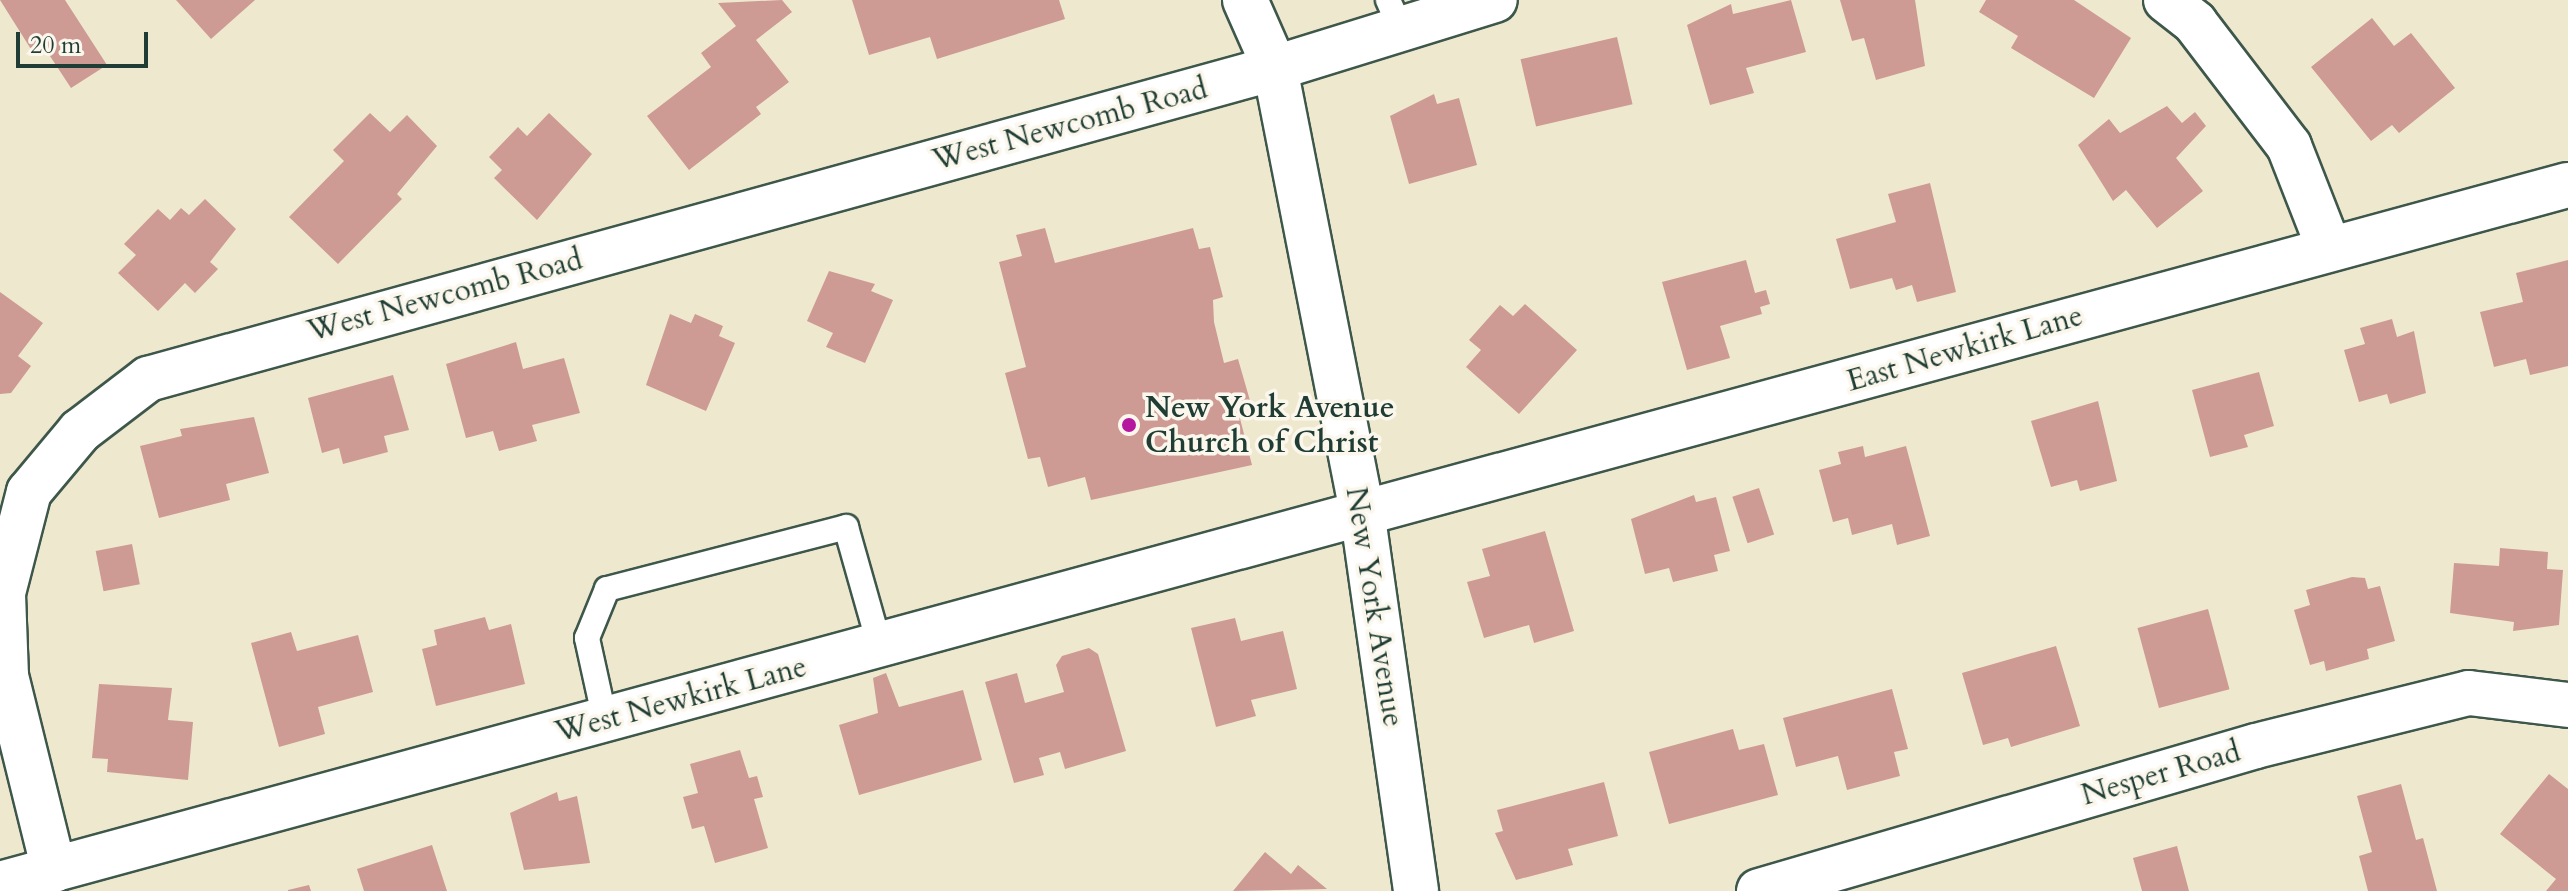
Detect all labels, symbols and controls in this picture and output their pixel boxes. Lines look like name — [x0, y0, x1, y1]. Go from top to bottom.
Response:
scale bar — [20, 16, 152, 66]
text: 20 m — [30, 29, 81, 62]
street label: West Newcomb Road — [929, 71, 1211, 179]
street label: West Newcomb Road — [304, 242, 586, 350]
street label: East Newkirk Lane — [1843, 298, 2087, 400]
place label: New York Avenue Church of Christ — [1145, 390, 1395, 460]
marker: New York Avenue Church of Christ — [1120, 416, 1138, 434]
street label: New York Avenue — [1337, 485, 1411, 729]
street label: West Newkirk Lane — [551, 649, 811, 751]
street label: Nesper Road — [2077, 734, 2245, 814]

